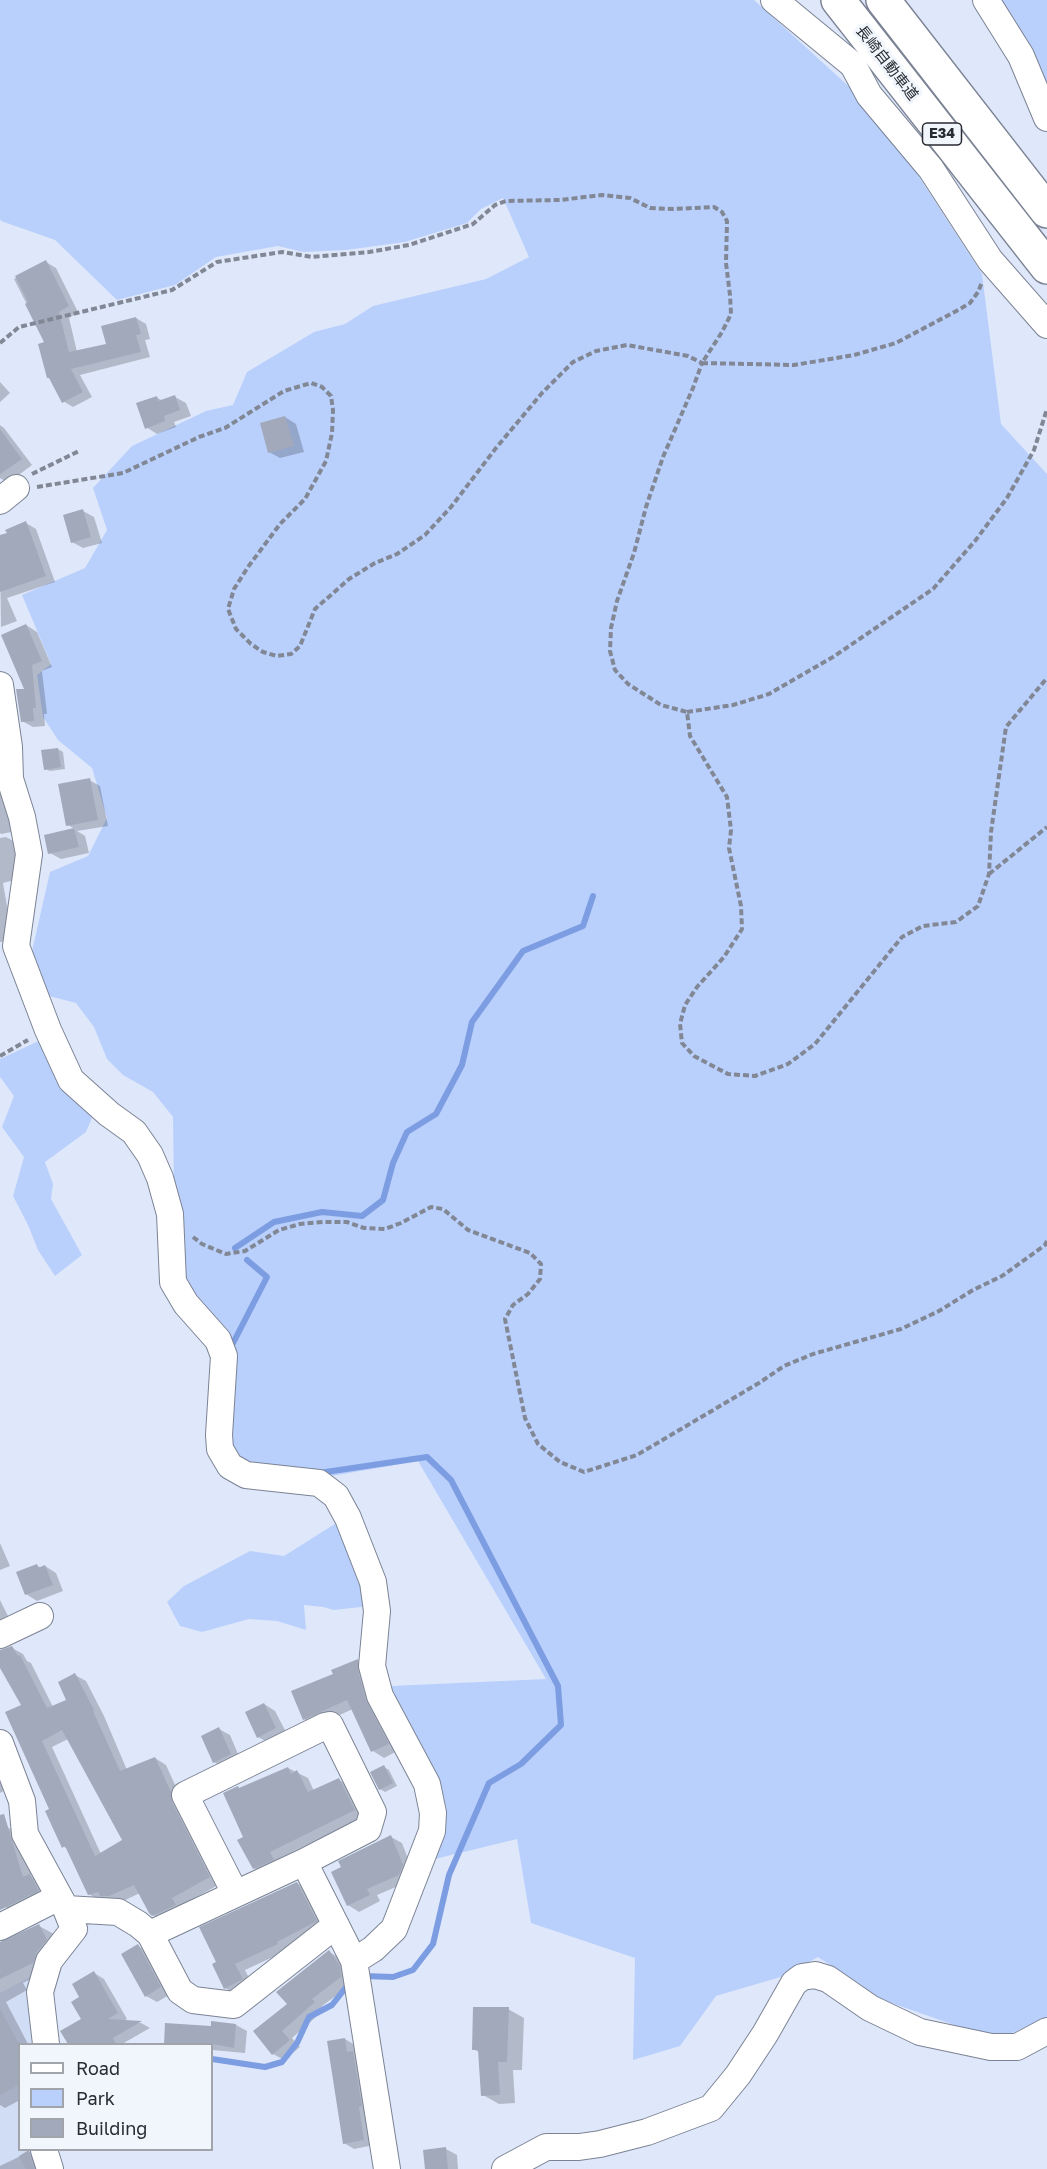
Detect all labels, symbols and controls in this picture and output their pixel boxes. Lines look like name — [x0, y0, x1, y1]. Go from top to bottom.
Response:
street label: 長崎自動車道 — [852, 22, 922, 104]
road number: E34 — [922, 123, 962, 145]
legend — [18, 2043, 213, 2151]
text: Road — [76, 2057, 120, 2079]
text: Park — [76, 2087, 115, 2109]
text: Building — [76, 2117, 147, 2139]

